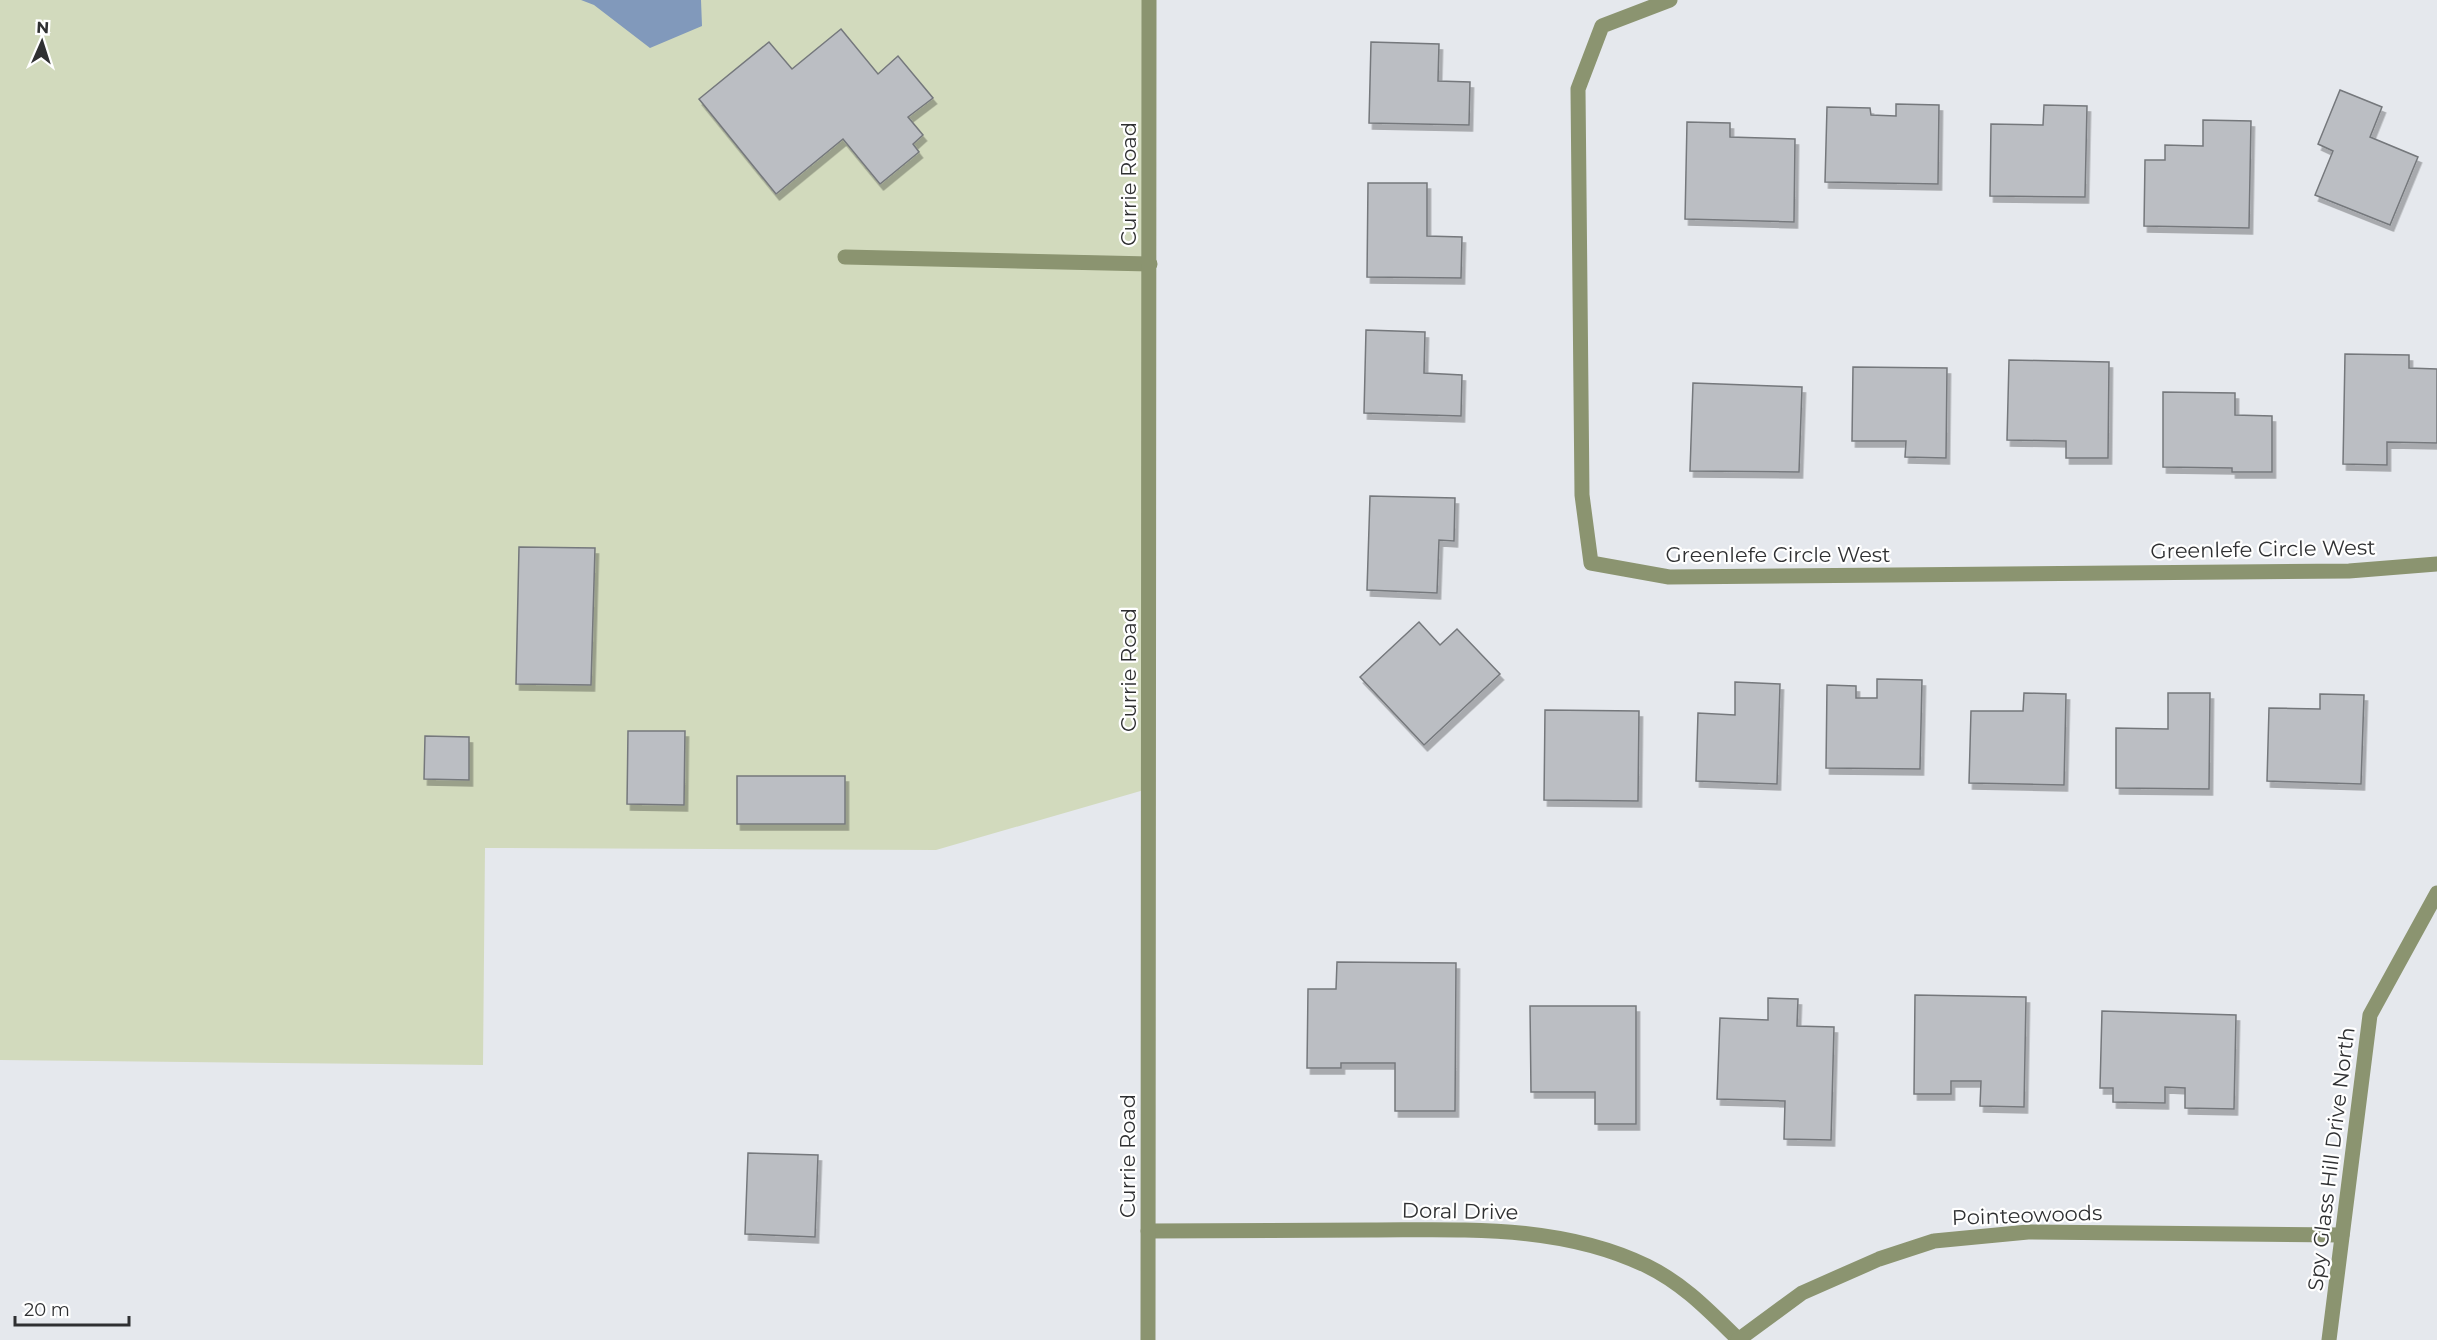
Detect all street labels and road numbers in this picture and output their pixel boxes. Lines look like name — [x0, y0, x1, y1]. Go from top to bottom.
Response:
street label: Currie Road — [1116, 122, 1141, 246]
street label: Greenlefe Circle West — [2150, 535, 2376, 563]
street label: Greenlefe Circle West — [1665, 542, 1891, 567]
street label: Currie Road — [1116, 608, 1141, 732]
street label: Spy Glass Hill Drive North — [2302, 1026, 2360, 1292]
street label: Currie Road — [1115, 1094, 1140, 1218]
street label: Doral Drive — [1401, 1197, 1519, 1225]
street label: Pointeowoods — [1951, 1200, 2103, 1230]

